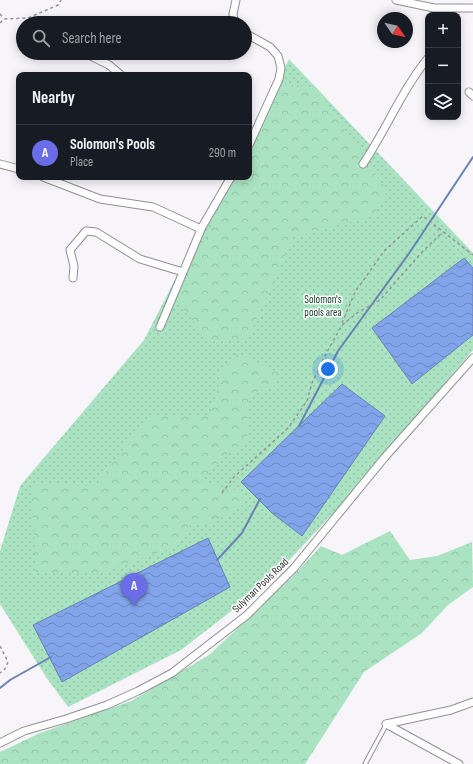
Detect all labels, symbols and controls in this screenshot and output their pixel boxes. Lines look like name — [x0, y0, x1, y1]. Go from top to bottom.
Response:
north arrow — [377, 12, 413, 48]
map controls — [425, 12, 461, 120]
button: + — [425, 12, 461, 48]
search box — [16, 16, 252, 60]
icon: search — [30, 27, 52, 49]
text: Search here — [62, 29, 122, 48]
button: − — [425, 48, 461, 84]
button: layers — [425, 84, 461, 120]
text: Nearby — [32, 88, 75, 108]
text: Solomon's Pools — [70, 135, 155, 154]
text: A — [42, 145, 48, 161]
text: 290 m — [209, 145, 236, 161]
text: Place — [70, 154, 93, 170]
park label: Solomon's pools area — [304, 293, 342, 319]
your location — [318, 359, 338, 379]
street label: Sulyman Pools Road — [230, 555, 291, 615]
pin: A — [121, 573, 147, 606]

